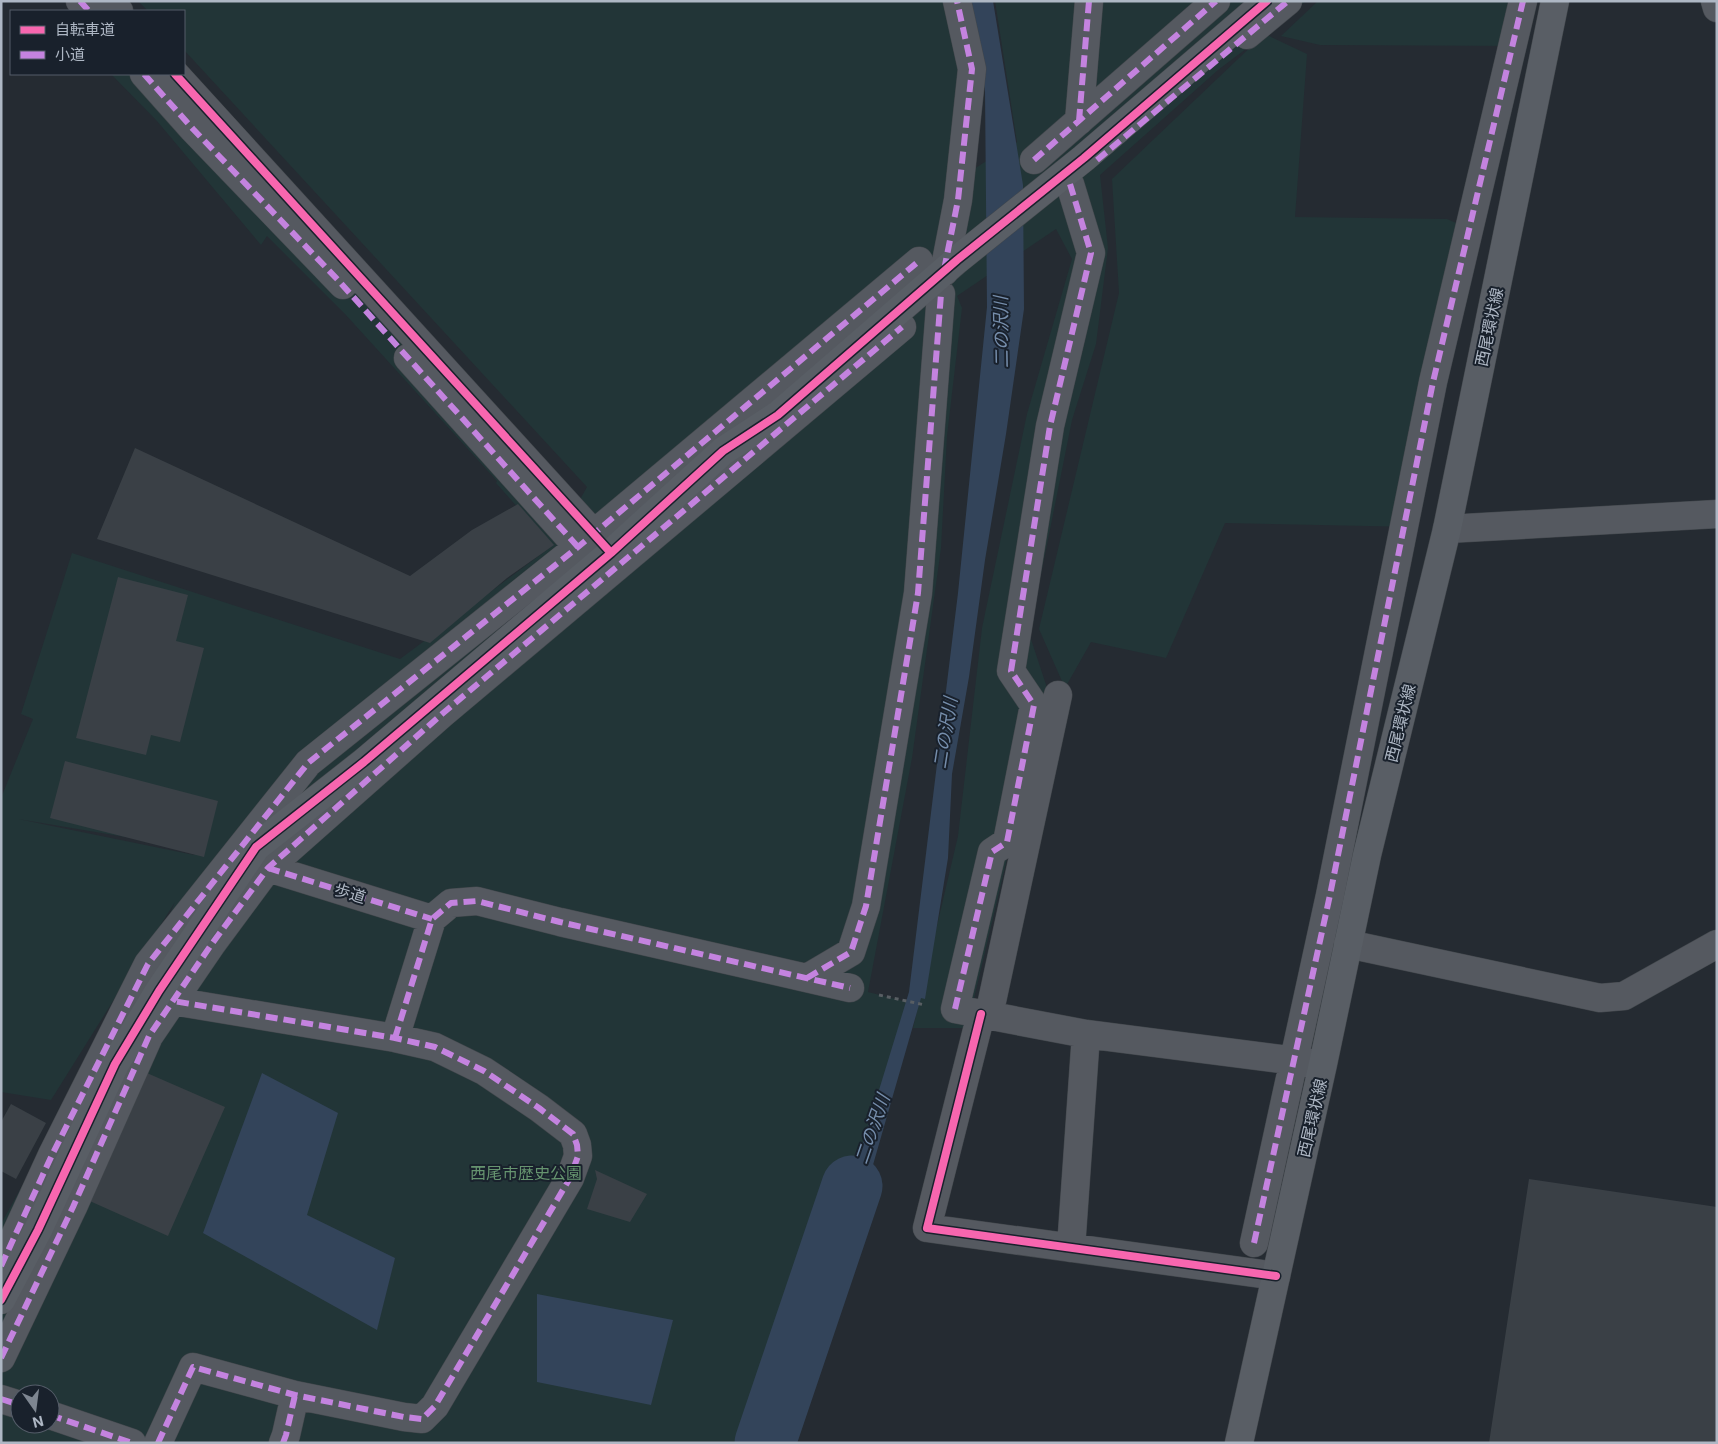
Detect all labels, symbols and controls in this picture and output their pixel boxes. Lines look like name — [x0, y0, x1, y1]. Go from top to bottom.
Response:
legend — [10, 10, 185, 75]
text: 自転車道 — [55, 20, 115, 39]
text: 小道 — [55, 45, 85, 64]
street label: 西尾環状線 — [1471, 286, 1507, 368]
water label: 二の沢川 — [990, 294, 1012, 368]
street label: 西尾環状線 — [1381, 682, 1419, 764]
water label: 二の沢川 — [929, 694, 961, 770]
street label: 歩道 — [332, 879, 368, 907]
street label: 西尾環状線 — [1293, 1077, 1331, 1159]
water label: 二の沢川 — [850, 1090, 894, 1166]
park label: 西尾市歴史公園 — [470, 1163, 582, 1183]
north arrow — [10, 1384, 60, 1434]
text: N — [31, 1413, 45, 1432]

